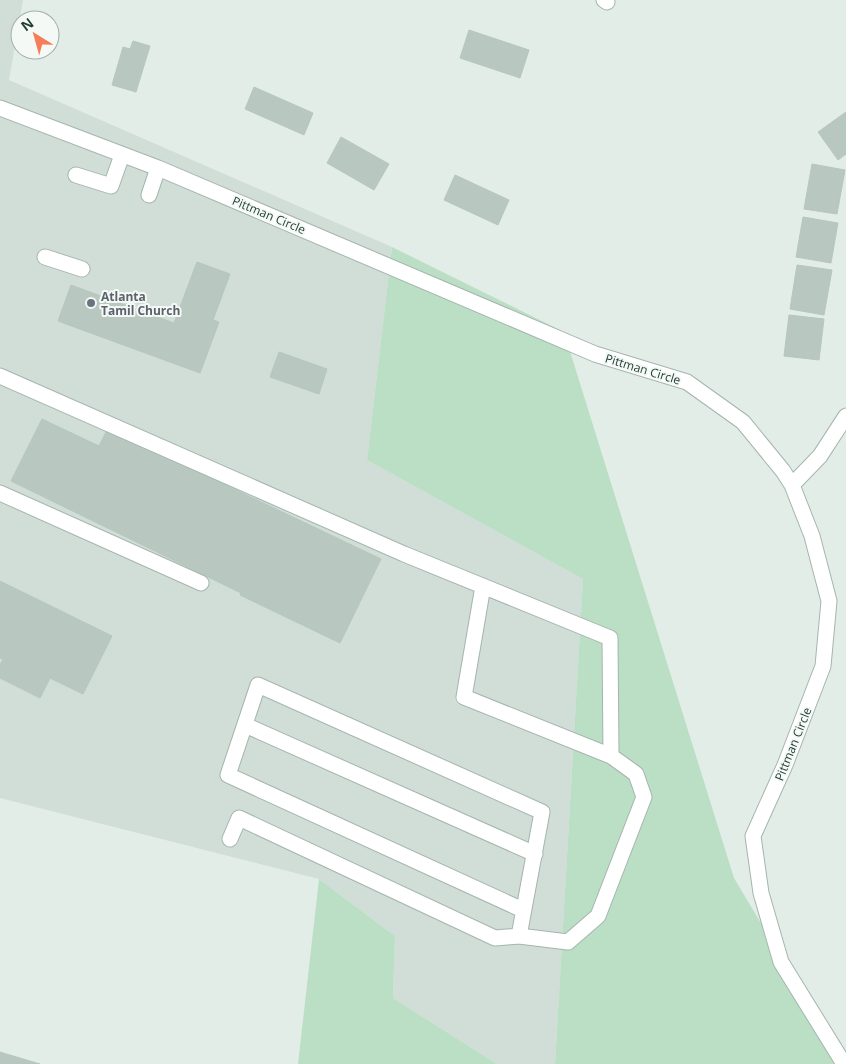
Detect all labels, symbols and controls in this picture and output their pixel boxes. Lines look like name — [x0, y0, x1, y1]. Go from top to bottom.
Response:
north arrow — [10, 10, 60, 60]
text: N — [17, 13, 37, 35]
street label: Pittman Circle — [230, 192, 308, 238]
place label: Atlanta Tamil Church — [101, 288, 180, 319]
marker: Atlanta Tamil Church — [85, 297, 97, 309]
street label: Pittman Circle — [603, 349, 683, 389]
street label: Pittman Circle — [770, 704, 816, 783]

